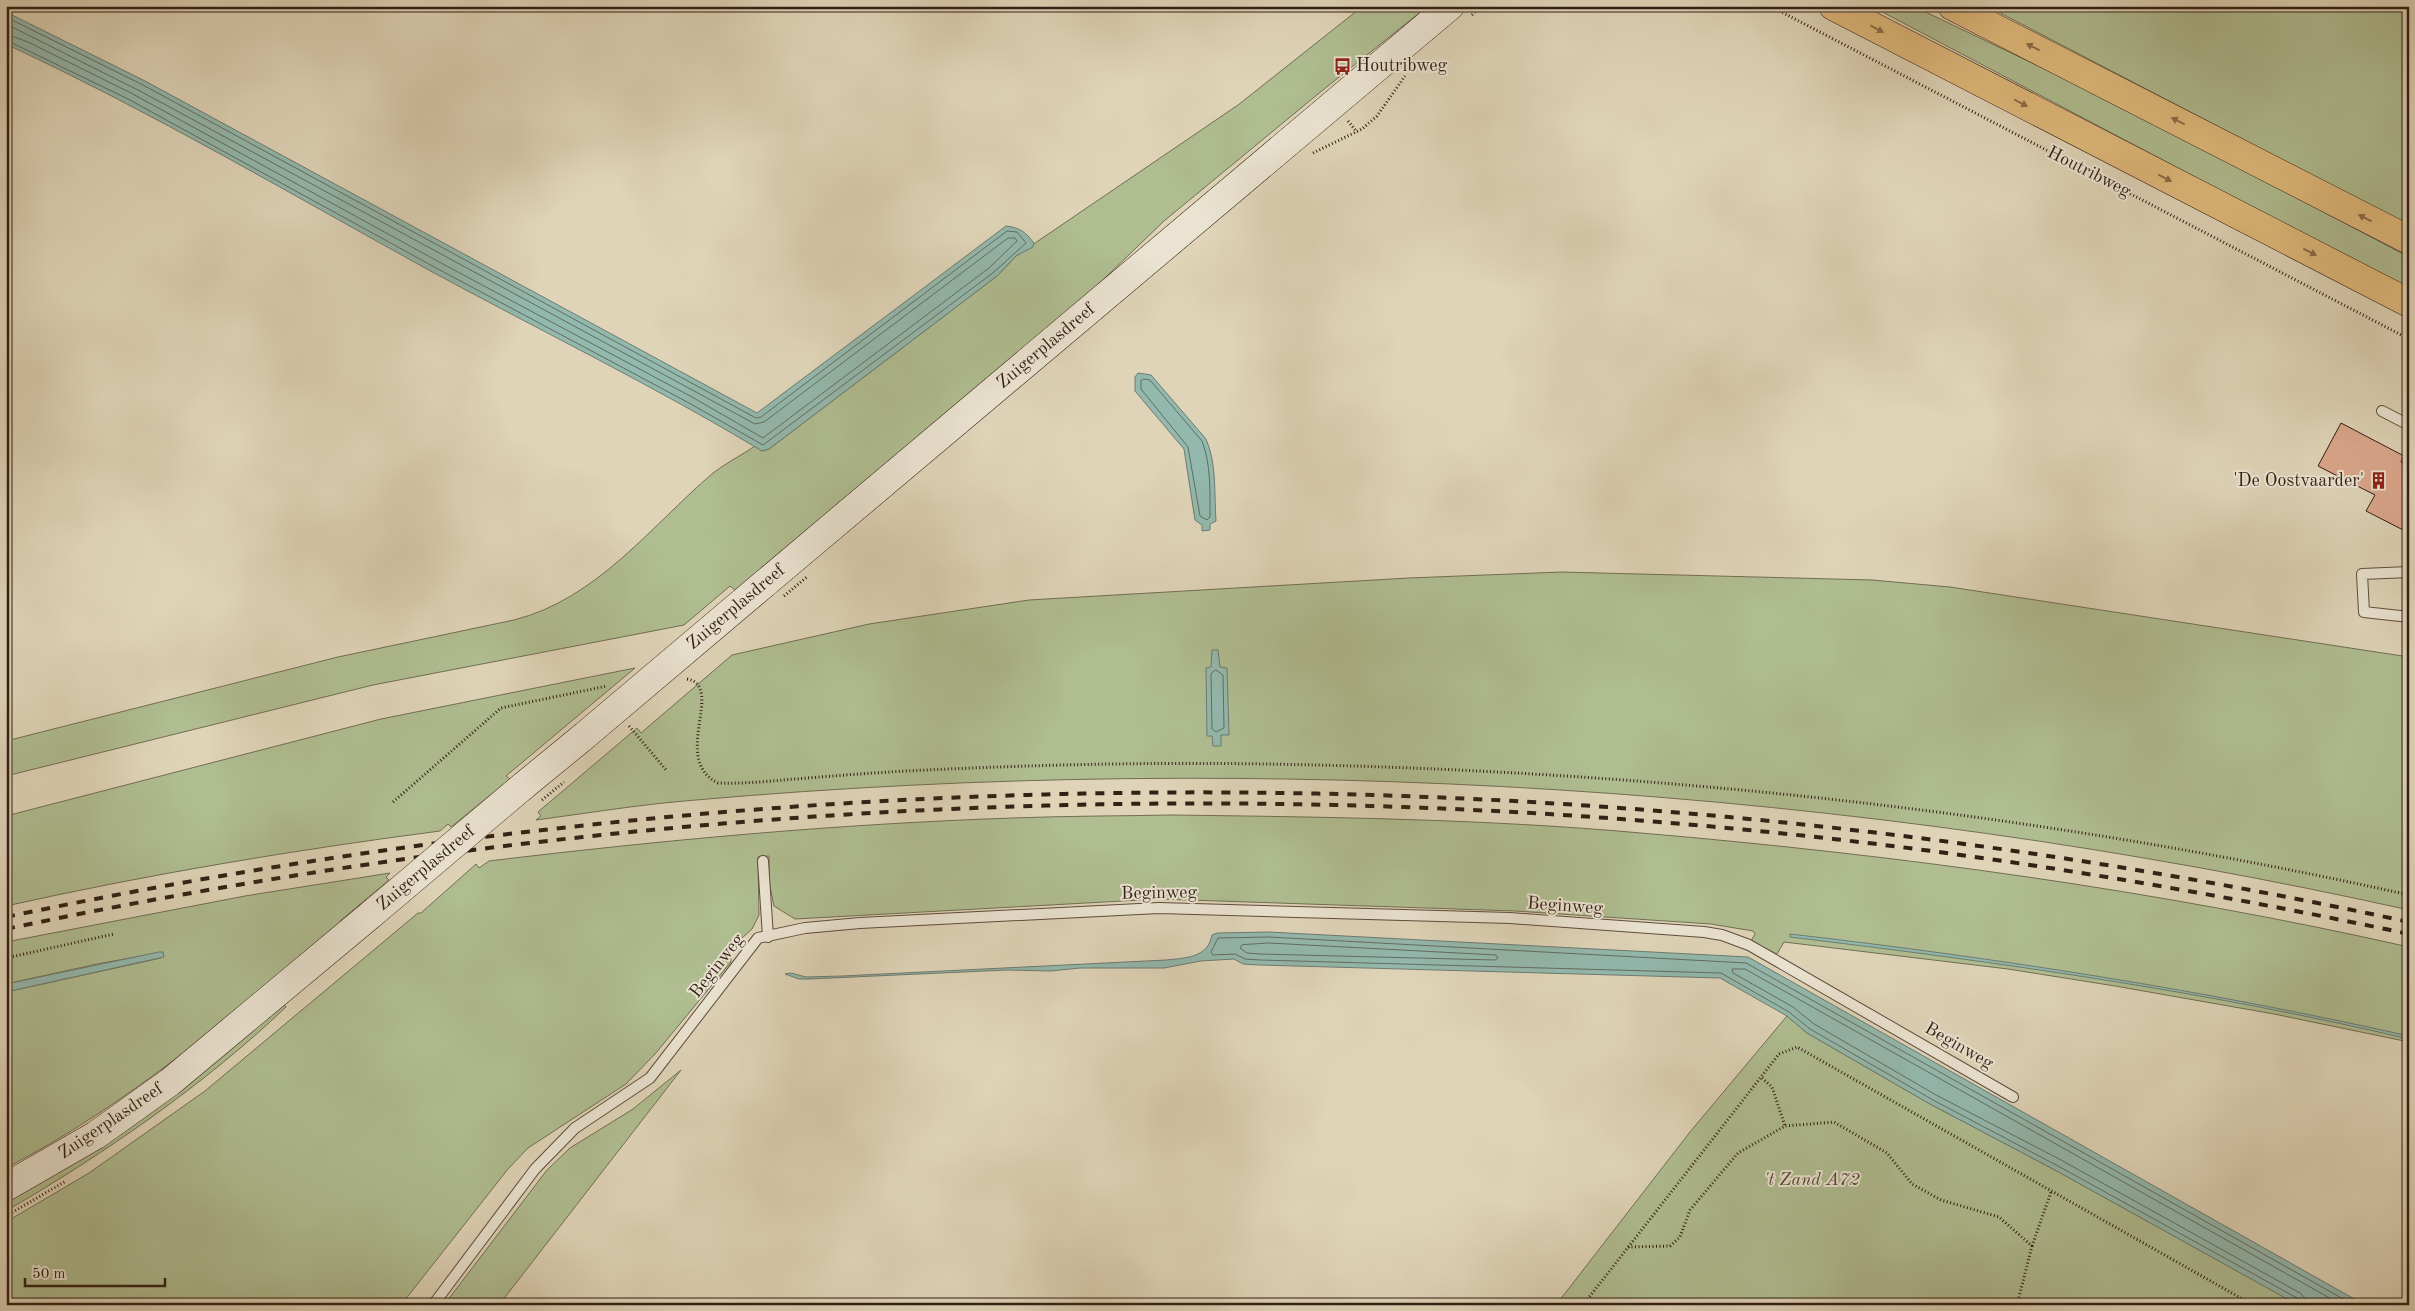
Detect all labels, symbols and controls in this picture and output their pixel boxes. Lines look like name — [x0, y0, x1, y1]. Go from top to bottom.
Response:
one-way arrow — [1869, 25, 1884, 33]
one-way arrow — [2026, 43, 2040, 51]
bus stop icon: Houtribweg — [1332, 56, 1352, 76]
place label: Houtribweg — [1356, 57, 1448, 75]
one-way arrow — [2014, 99, 2028, 107]
one-way arrow — [2170, 117, 2185, 125]
street label: Houtribweg — [2044, 143, 2134, 201]
one-way arrow — [2158, 174, 2173, 182]
one-way arrow — [2358, 214, 2373, 222]
one-way arrow — [2303, 248, 2317, 256]
street label: Zuigerplasdreef — [994, 299, 1099, 392]
building icon: 'De Oostvaarder' — [2368, 471, 2388, 491]
place label: 'De Oostvaarder' — [2233, 472, 2364, 490]
street label: Zuigerplasdreef — [684, 560, 789, 653]
street label: Zuigerplasdreef — [374, 821, 479, 914]
street label: Beginweg — [1121, 883, 1197, 903]
street label: Beginweg — [1526, 894, 1604, 918]
street label: Beginweg — [686, 930, 748, 1002]
street label: Beginweg — [1922, 1019, 1997, 1073]
street label: Zuigerplasdreef — [55, 1079, 167, 1163]
park label: 't Zand A72 — [1764, 1171, 1860, 1189]
scale bar — [25, 1256, 165, 1288]
text: 50 m — [32, 1267, 66, 1282]

